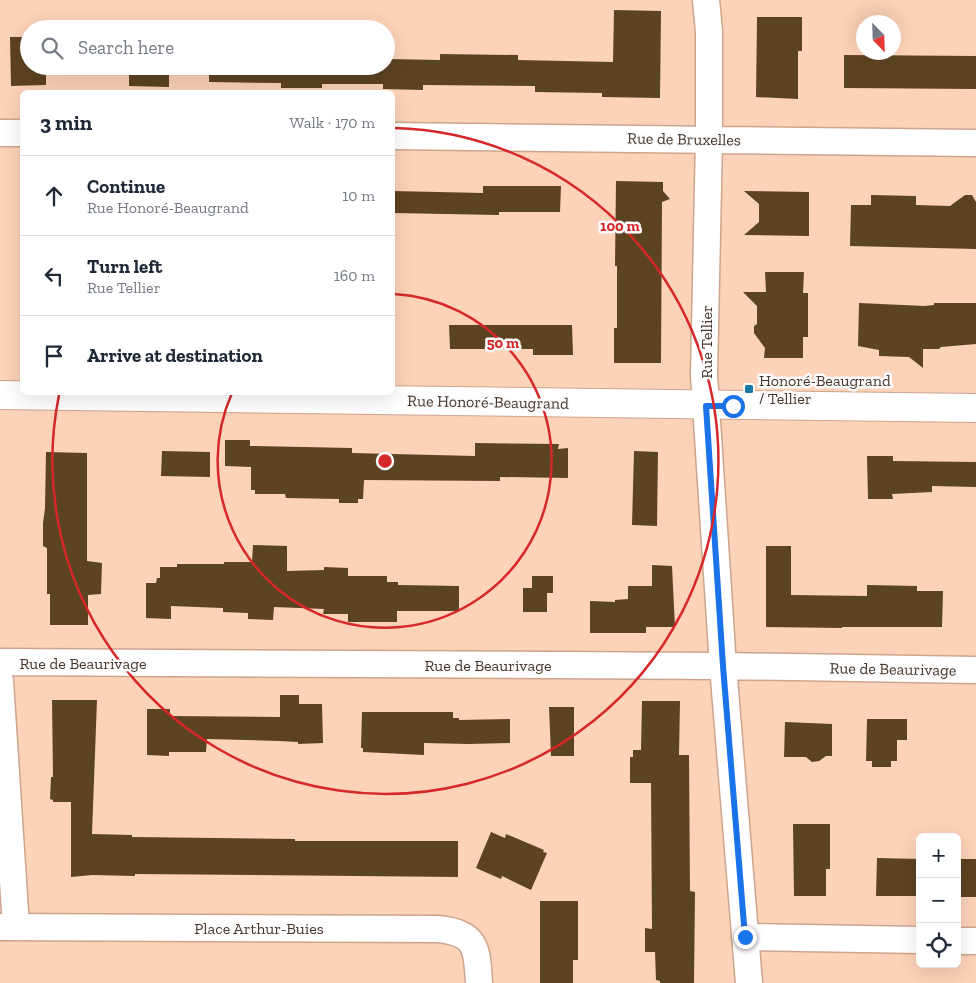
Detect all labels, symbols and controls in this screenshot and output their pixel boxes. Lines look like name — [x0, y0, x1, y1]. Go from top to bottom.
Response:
north arrow — [856, 15, 901, 60]
search box — [20, 20, 395, 75]
icon: search — [38, 34, 66, 62]
text: Search here — [78, 36, 174, 59]
text: 3 min — [40, 110, 92, 135]
text: Walk · 170 m — [290, 113, 375, 132]
street label: Rue de Bruxelles — [627, 129, 741, 149]
text: Continue — [87, 175, 165, 198]
icon: ahead — [40, 182, 68, 210]
text: 10 m — [342, 186, 375, 205]
text: Rue Honoré-Beaugrand — [87, 198, 249, 217]
text: 100 m — [600, 217, 640, 235]
text: Turn left — [87, 255, 162, 278]
icon: left — [40, 262, 68, 290]
text: 160 m — [334, 266, 375, 285]
text: Rue Tellier — [87, 278, 160, 297]
street label: Rue Tellier — [697, 305, 716, 379]
text: 50 m — [487, 334, 519, 352]
icon: arrive — [40, 342, 68, 370]
text: Arrive at destination — [87, 344, 263, 367]
place label: Honoré-Beaugrand / Tellier — [759, 371, 891, 408]
marker: Honoré-Beaugrand / Tellier — [743, 383, 755, 395]
street label: Rue Honoré-Beaugrand — [407, 391, 569, 413]
route start — [722, 395, 745, 418]
centre of rings — [376, 452, 394, 470]
street label: Rue de Beaurivage — [20, 654, 146, 673]
street label: Rue de Beaurivage — [425, 656, 551, 675]
street label: Rue de Beaurivage — [829, 658, 957, 680]
map controls — [916, 833, 961, 968]
button: + — [916, 833, 961, 878]
button: − — [916, 878, 961, 923]
street label: Place Arthur-Buies — [194, 919, 324, 938]
button: locate — [916, 923, 961, 968]
route end — [734, 926, 757, 949]

